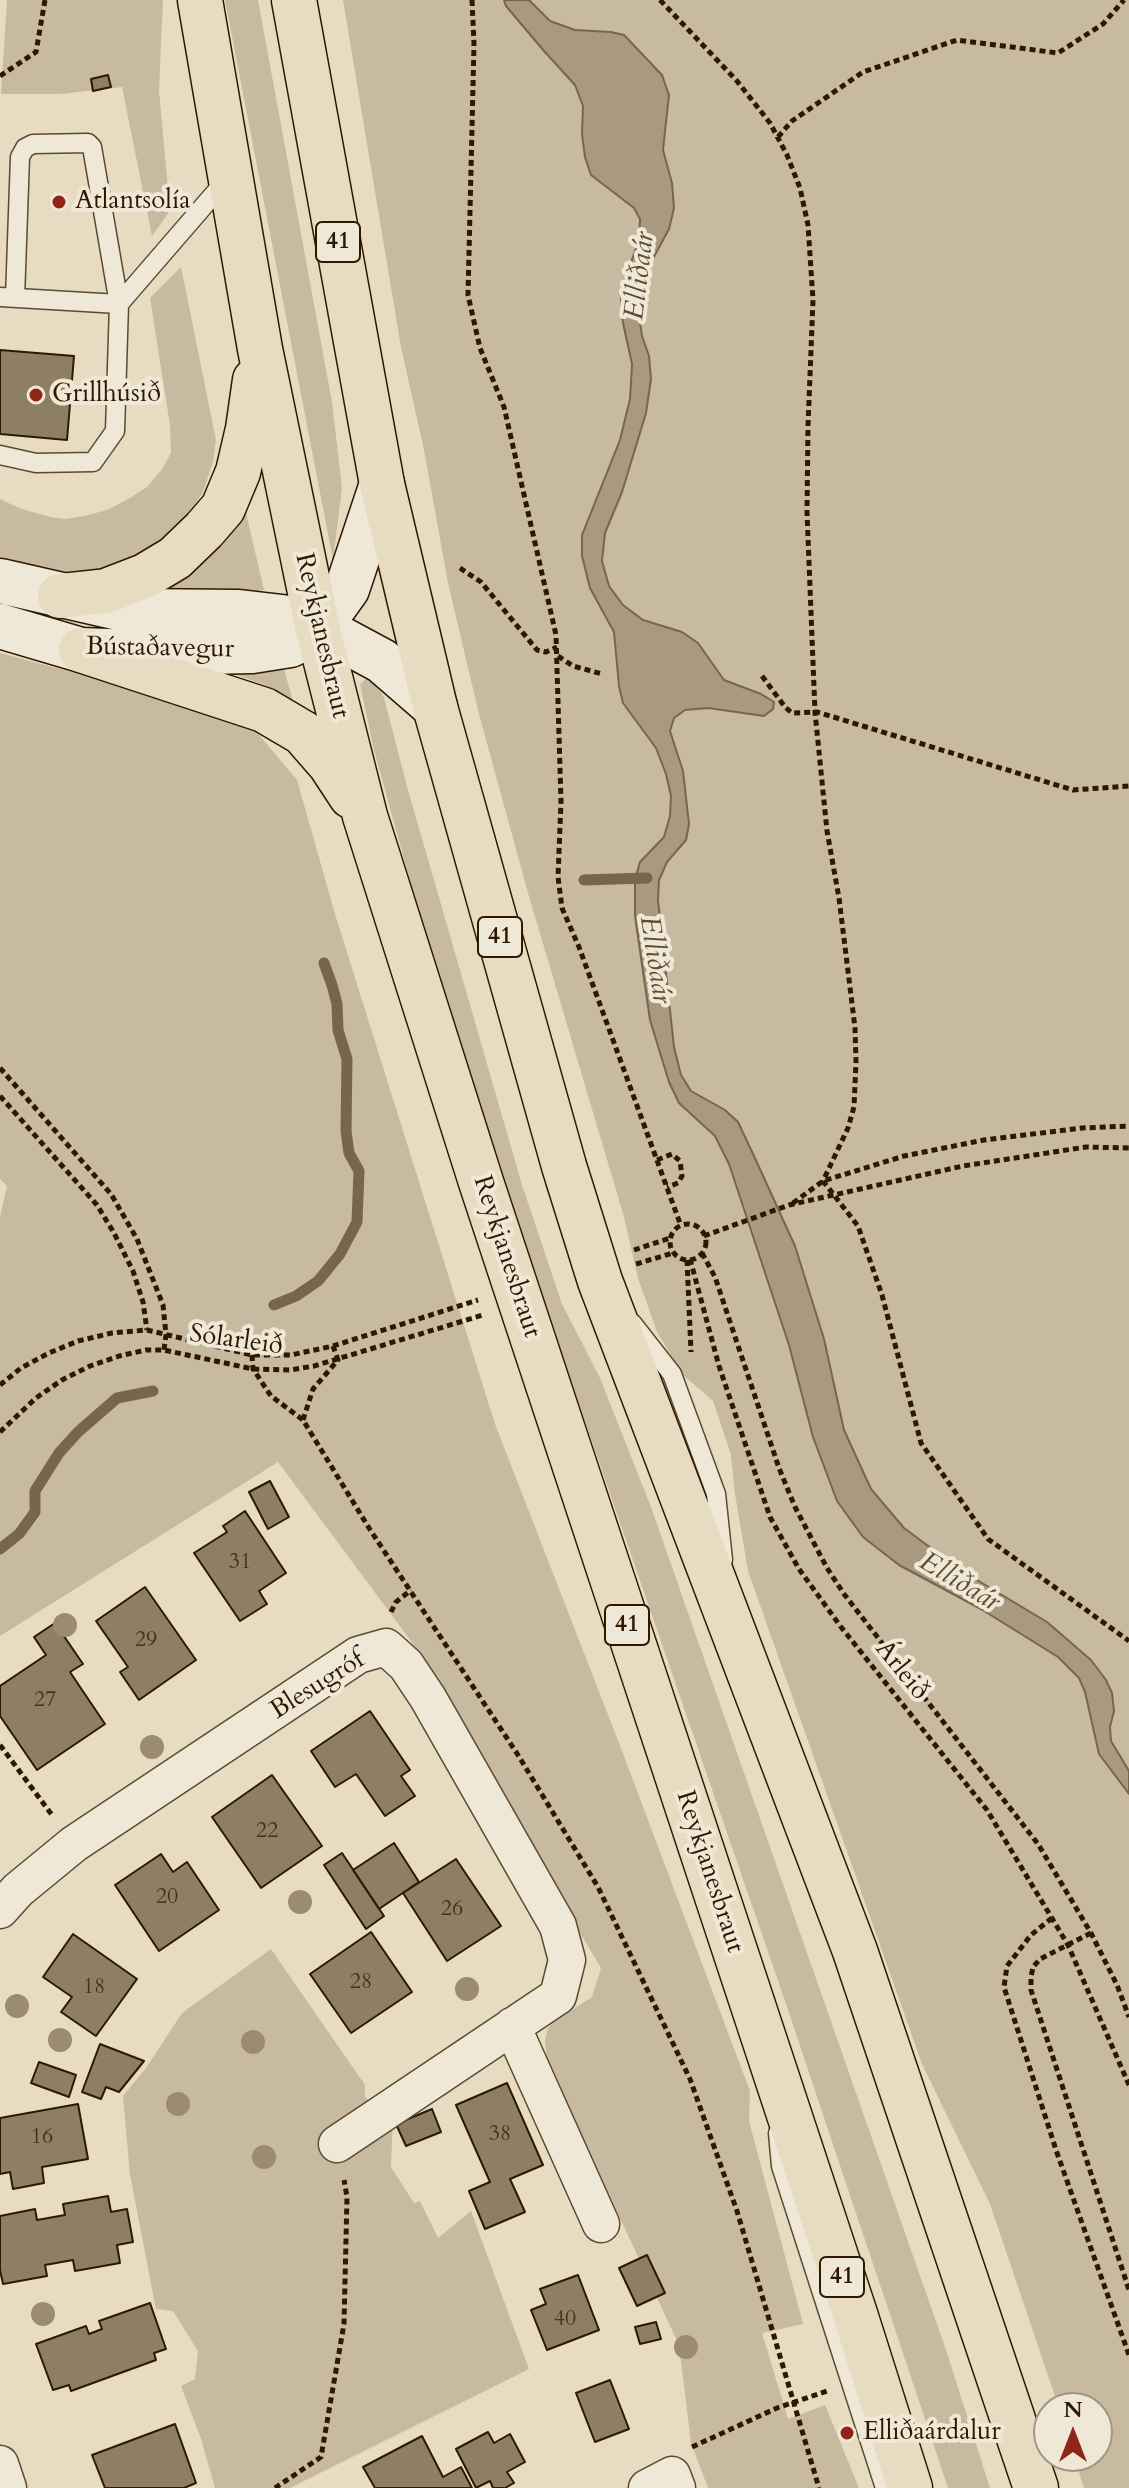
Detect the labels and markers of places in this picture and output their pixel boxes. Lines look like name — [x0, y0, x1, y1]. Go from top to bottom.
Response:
place label: Atlantsolía — [75, 186, 190, 218]
marker: Atlantsolía — [50, 193, 68, 211]
place label: Grillhúsið — [52, 379, 161, 411]
marker: Grillhúsið — [27, 386, 45, 404]
place label: Elliðaárdalur — [863, 2417, 1001, 2449]
marker: Elliðaárdalur — [838, 2424, 856, 2442]

